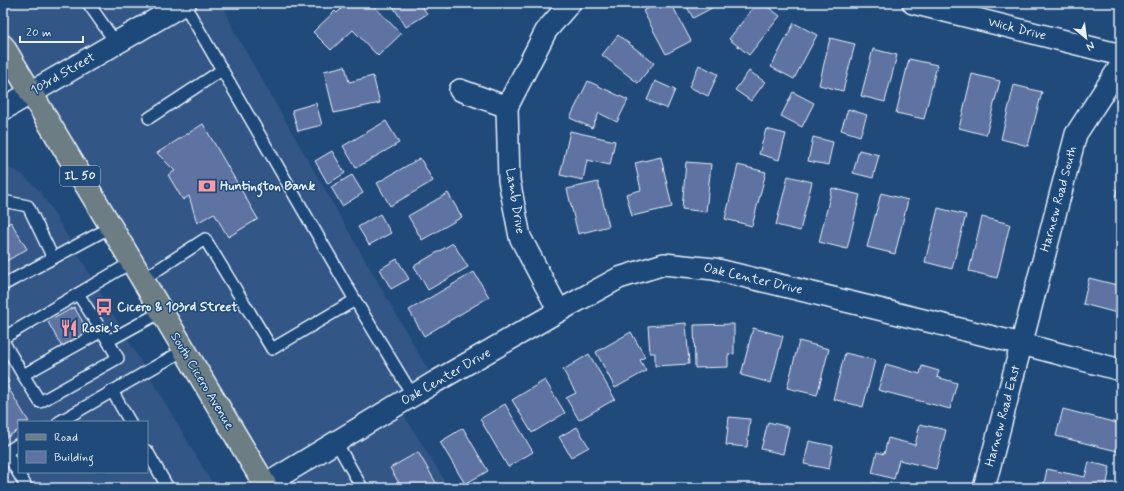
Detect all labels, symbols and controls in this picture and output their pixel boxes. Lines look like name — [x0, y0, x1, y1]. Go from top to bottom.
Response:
street label: Wick Drive — [986, 14, 1048, 44]
scale bar — [20, 18, 83, 44]
north arrow — [1066, 18, 1106, 58]
text: 20 m — [26, 25, 52, 41]
text: N — [1084, 38, 1097, 54]
street label: 103rd Street — [28, 49, 98, 99]
street label: Harnew Road South — [1037, 144, 1081, 254]
road number: IL 50 — [60, 166, 100, 186]
street label: Lamb Drive — [501, 167, 529, 235]
bank icon: Huntington Bank — [197, 176, 217, 196]
place label: Huntington Bank — [220, 178, 316, 198]
street label: Oak Center Drive — [702, 259, 804, 299]
bus stop icon: Cicero & 103rd Street — [94, 297, 114, 317]
place label: Cicero & 103rd Street — [117, 299, 238, 316]
restaurant icon: Rosie's — [59, 318, 79, 338]
place label: Rosie's — [82, 320, 119, 337]
street label: South Cicero Avenue — [166, 329, 238, 433]
street label: Oak Center Drive — [398, 344, 494, 410]
street label: Harnew Road East — [981, 364, 1025, 468]
legend — [18, 421, 148, 473]
text: Road — [54, 430, 78, 446]
text: Building — [54, 450, 94, 467]

